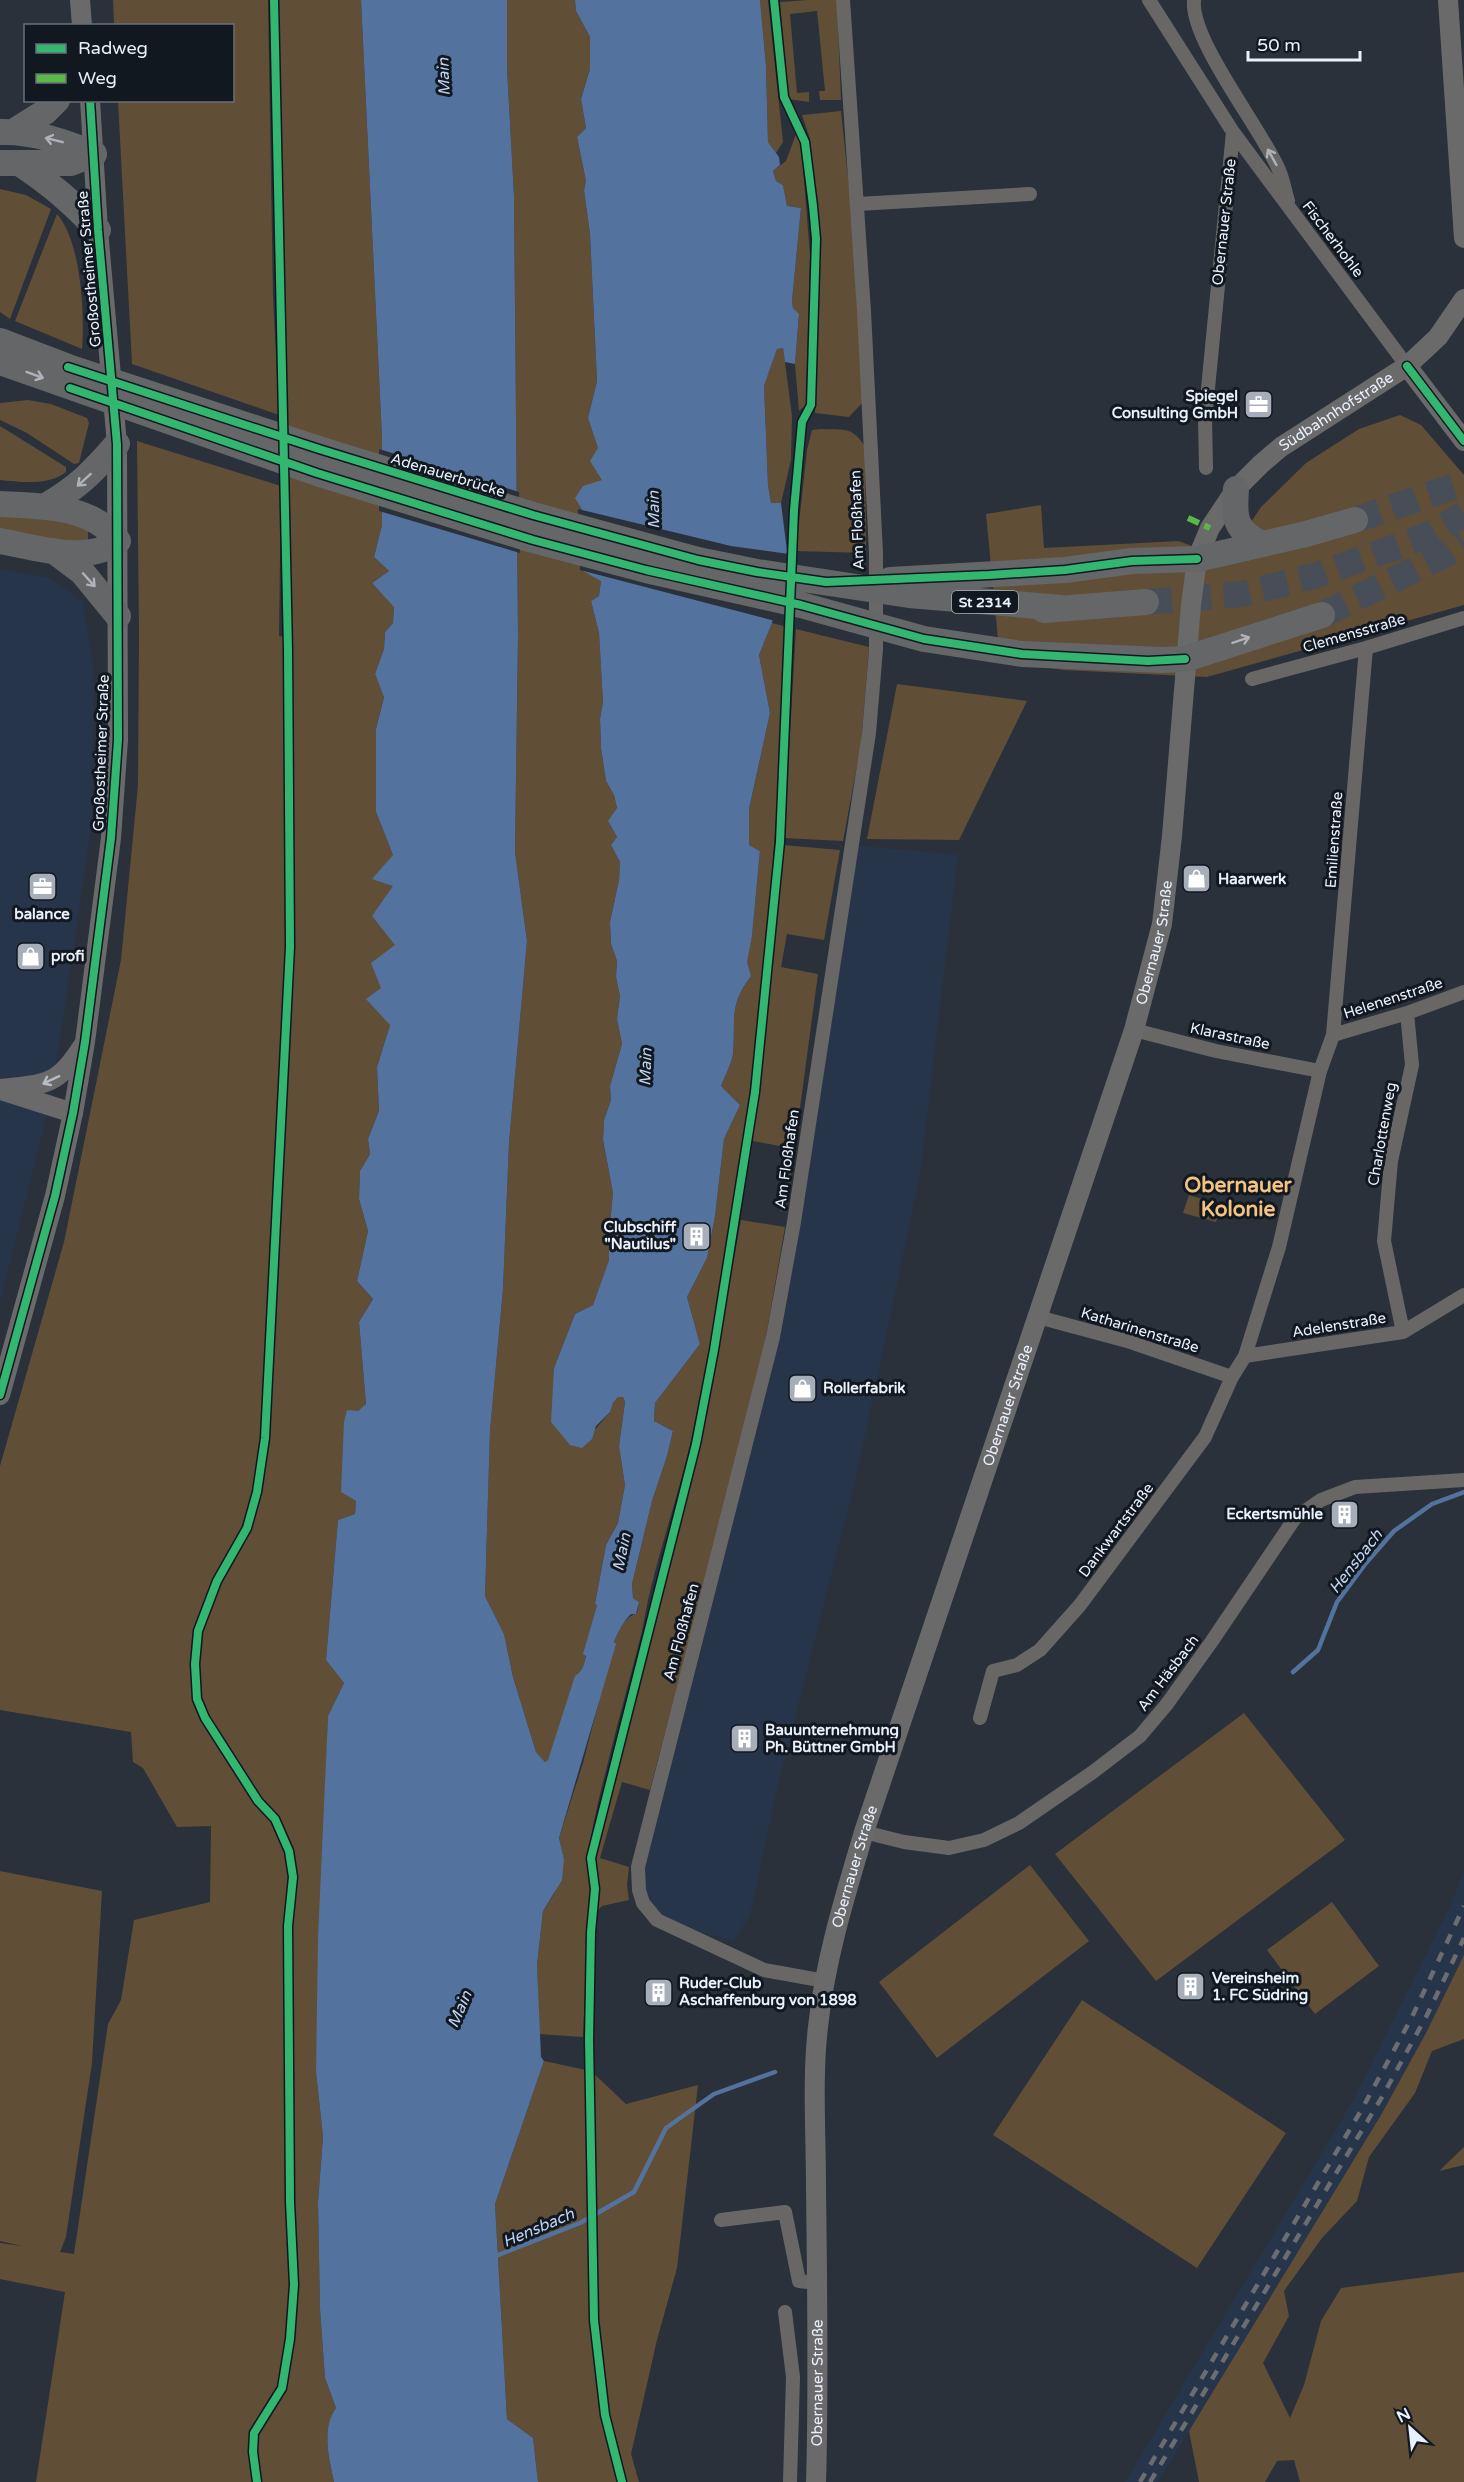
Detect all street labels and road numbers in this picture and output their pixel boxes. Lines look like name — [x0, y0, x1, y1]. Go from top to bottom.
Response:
street label: Obernauer Straße — [1208, 158, 1240, 286]
street label: Großostheimer Straße — [73, 190, 105, 348]
street label: Fischerhohle — [1298, 197, 1368, 281]
street label: Südbahnhofstraße — [1276, 368, 1397, 455]
street label: Adenauerbrücke — [389, 449, 507, 501]
street label: Am Floßhafen — [846, 470, 868, 570]
road number: St 2314 — [952, 591, 1018, 613]
street label: Clemensstraße — [1301, 610, 1407, 656]
street label: Großostheimer Straße — [89, 674, 113, 832]
street label: Emilienstraße — [1322, 791, 1346, 889]
street label: Obernauer Straße — [1132, 879, 1176, 1007]
street label: Helenenstraße — [1341, 973, 1445, 1023]
street label: Klarastraße — [1188, 1019, 1272, 1053]
street label: Charlottenweg — [1364, 1081, 1400, 1187]
street label: Am Floßhafen — [771, 1108, 803, 1210]
street label: Katharinenstraße — [1079, 1303, 1201, 1357]
street label: Adelenstraße — [1291, 1309, 1387, 1341]
street label: Obernauer Straße — [979, 1342, 1036, 1468]
street label: Dankwartstraße — [1075, 1479, 1157, 1581]
street label: Am Floßhafen — [659, 1581, 703, 1683]
street label: Am Häsbach — [1134, 1631, 1202, 1715]
street label: Obernauer Straße — [828, 1803, 881, 1930]
street label: Obernauer Straße — [808, 2319, 827, 2447]

